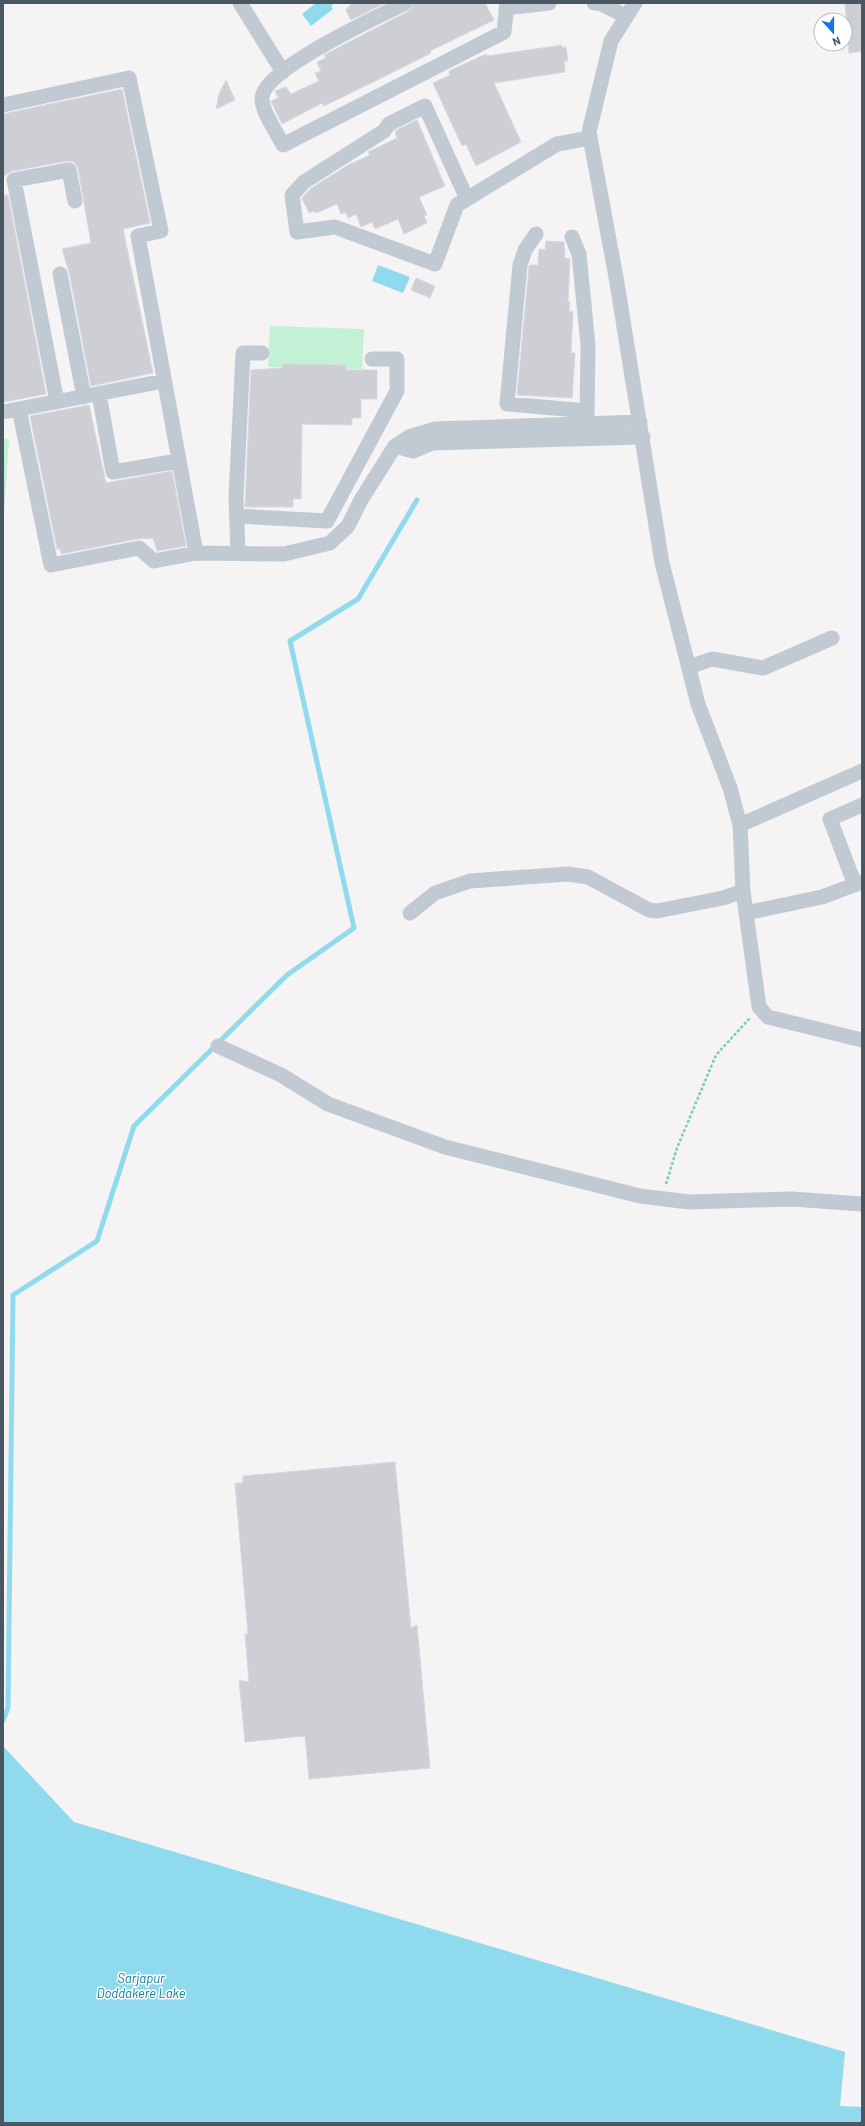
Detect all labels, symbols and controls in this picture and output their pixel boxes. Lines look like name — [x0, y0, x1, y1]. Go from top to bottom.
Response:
north arrow — [813, 12, 853, 52]
text: N — [831, 34, 843, 49]
water label: Sarjapur Doddakere Lake — [97, 1970, 186, 2001]

